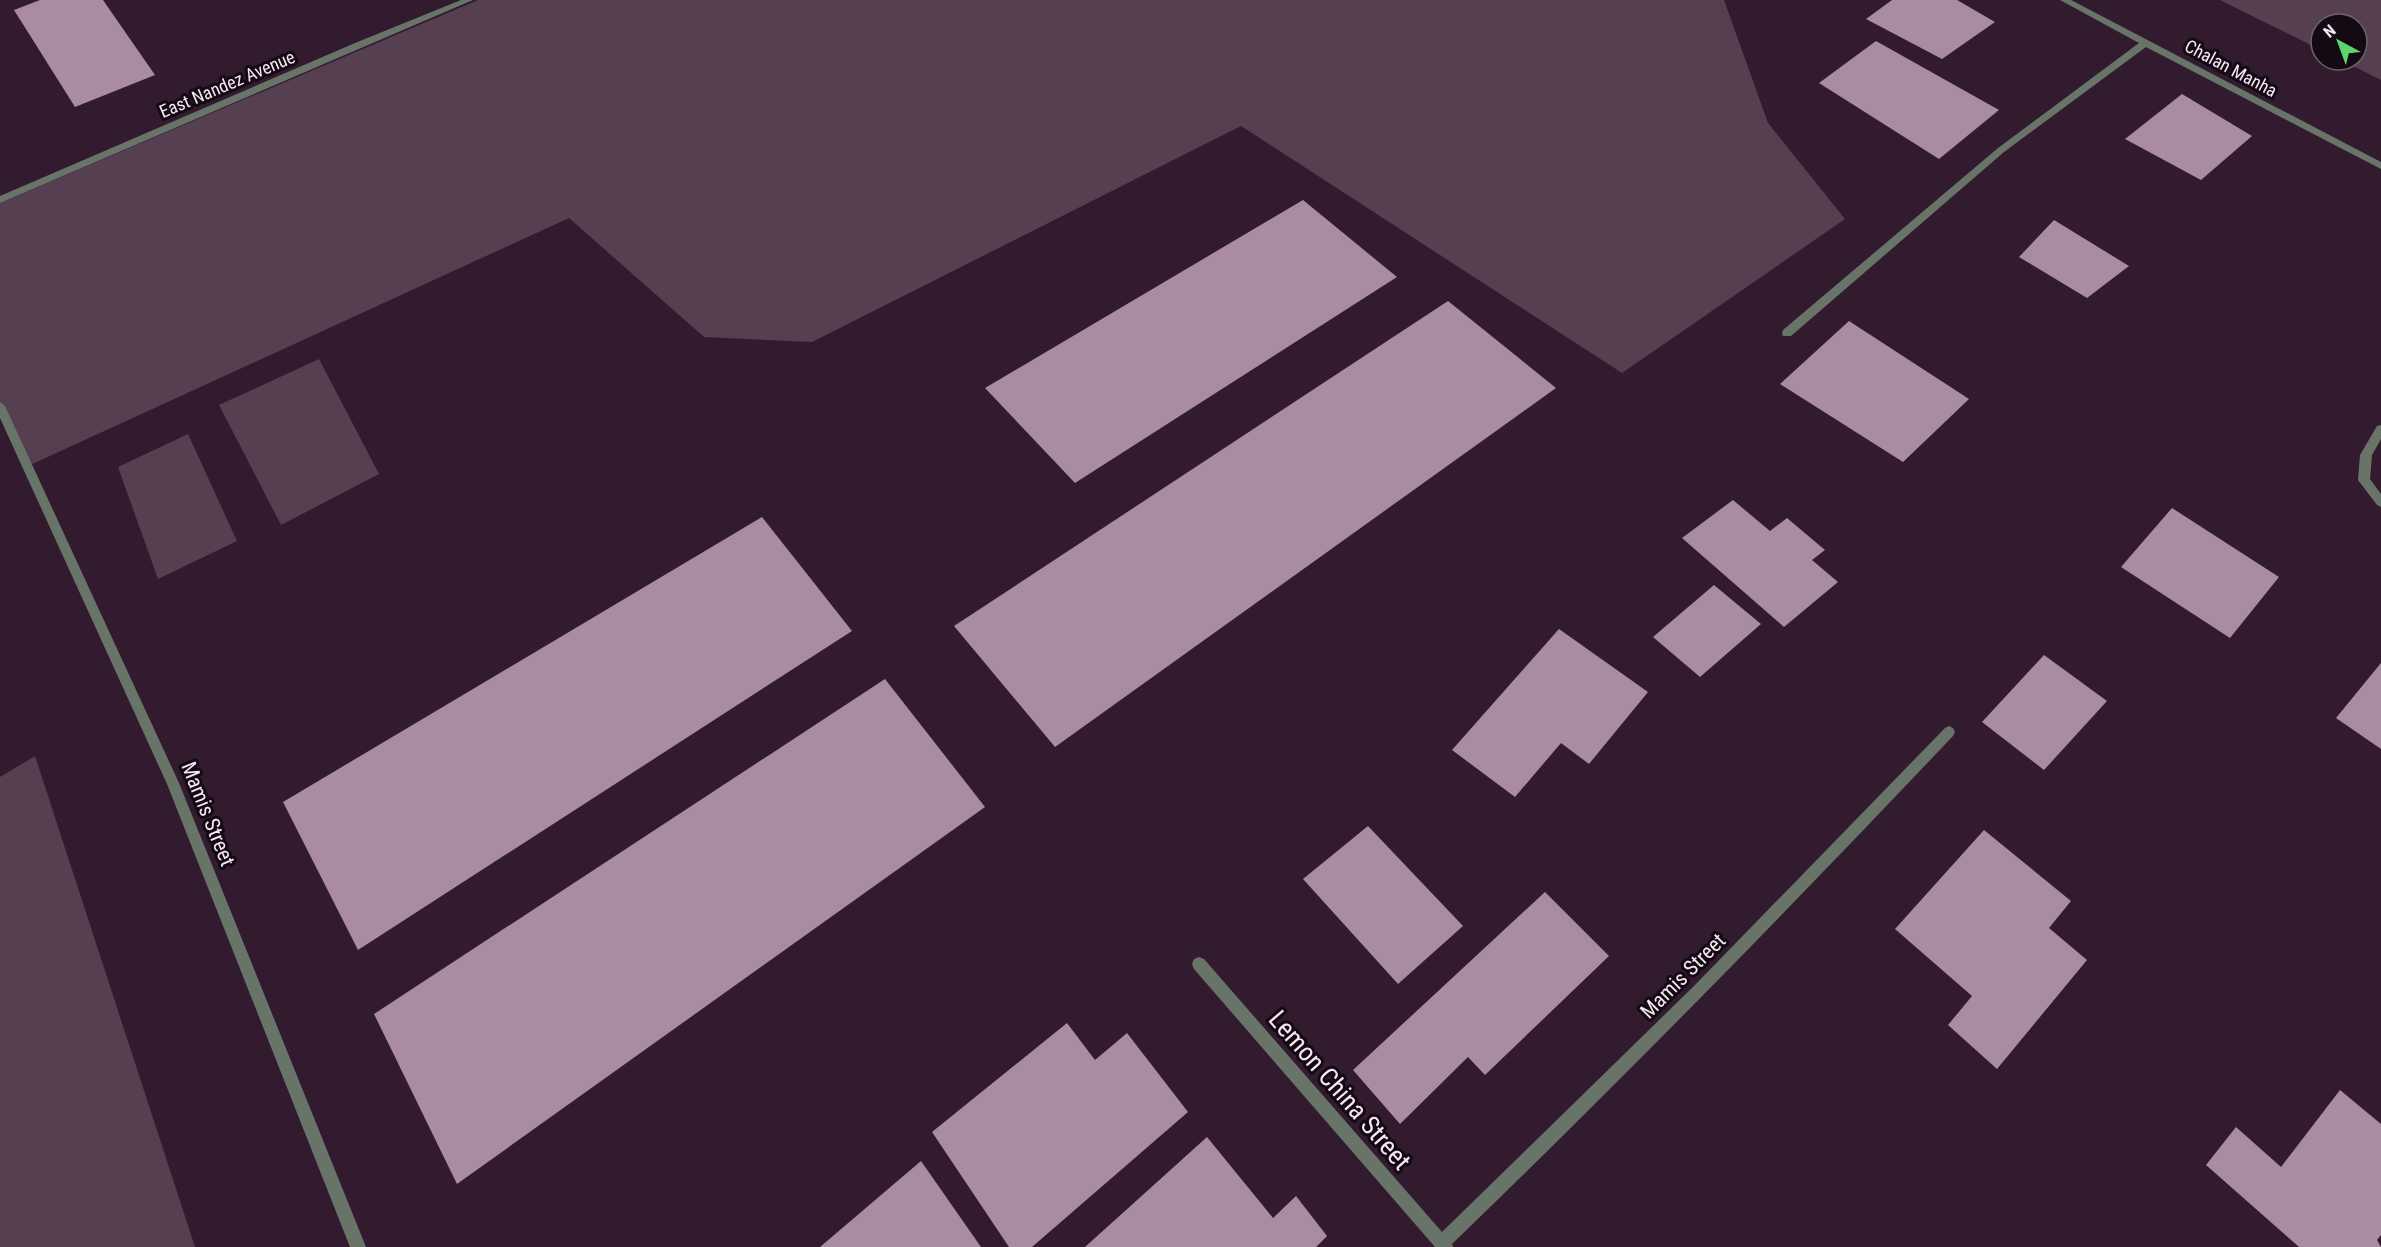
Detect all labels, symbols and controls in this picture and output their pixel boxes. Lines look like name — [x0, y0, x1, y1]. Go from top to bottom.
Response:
north arrow — [2309, 12, 2369, 72]
text: N — [2320, 21, 2339, 41]
street label: Chalan Manha — [2181, 35, 2281, 101]
street label: East Nandez Avenue — [156, 46, 298, 122]
street label: Mamis Street — [176, 758, 240, 870]
street label: Mamis Street — [1636, 929, 1730, 1023]
street label: Lemon China Street — [1263, 1004, 1417, 1176]

